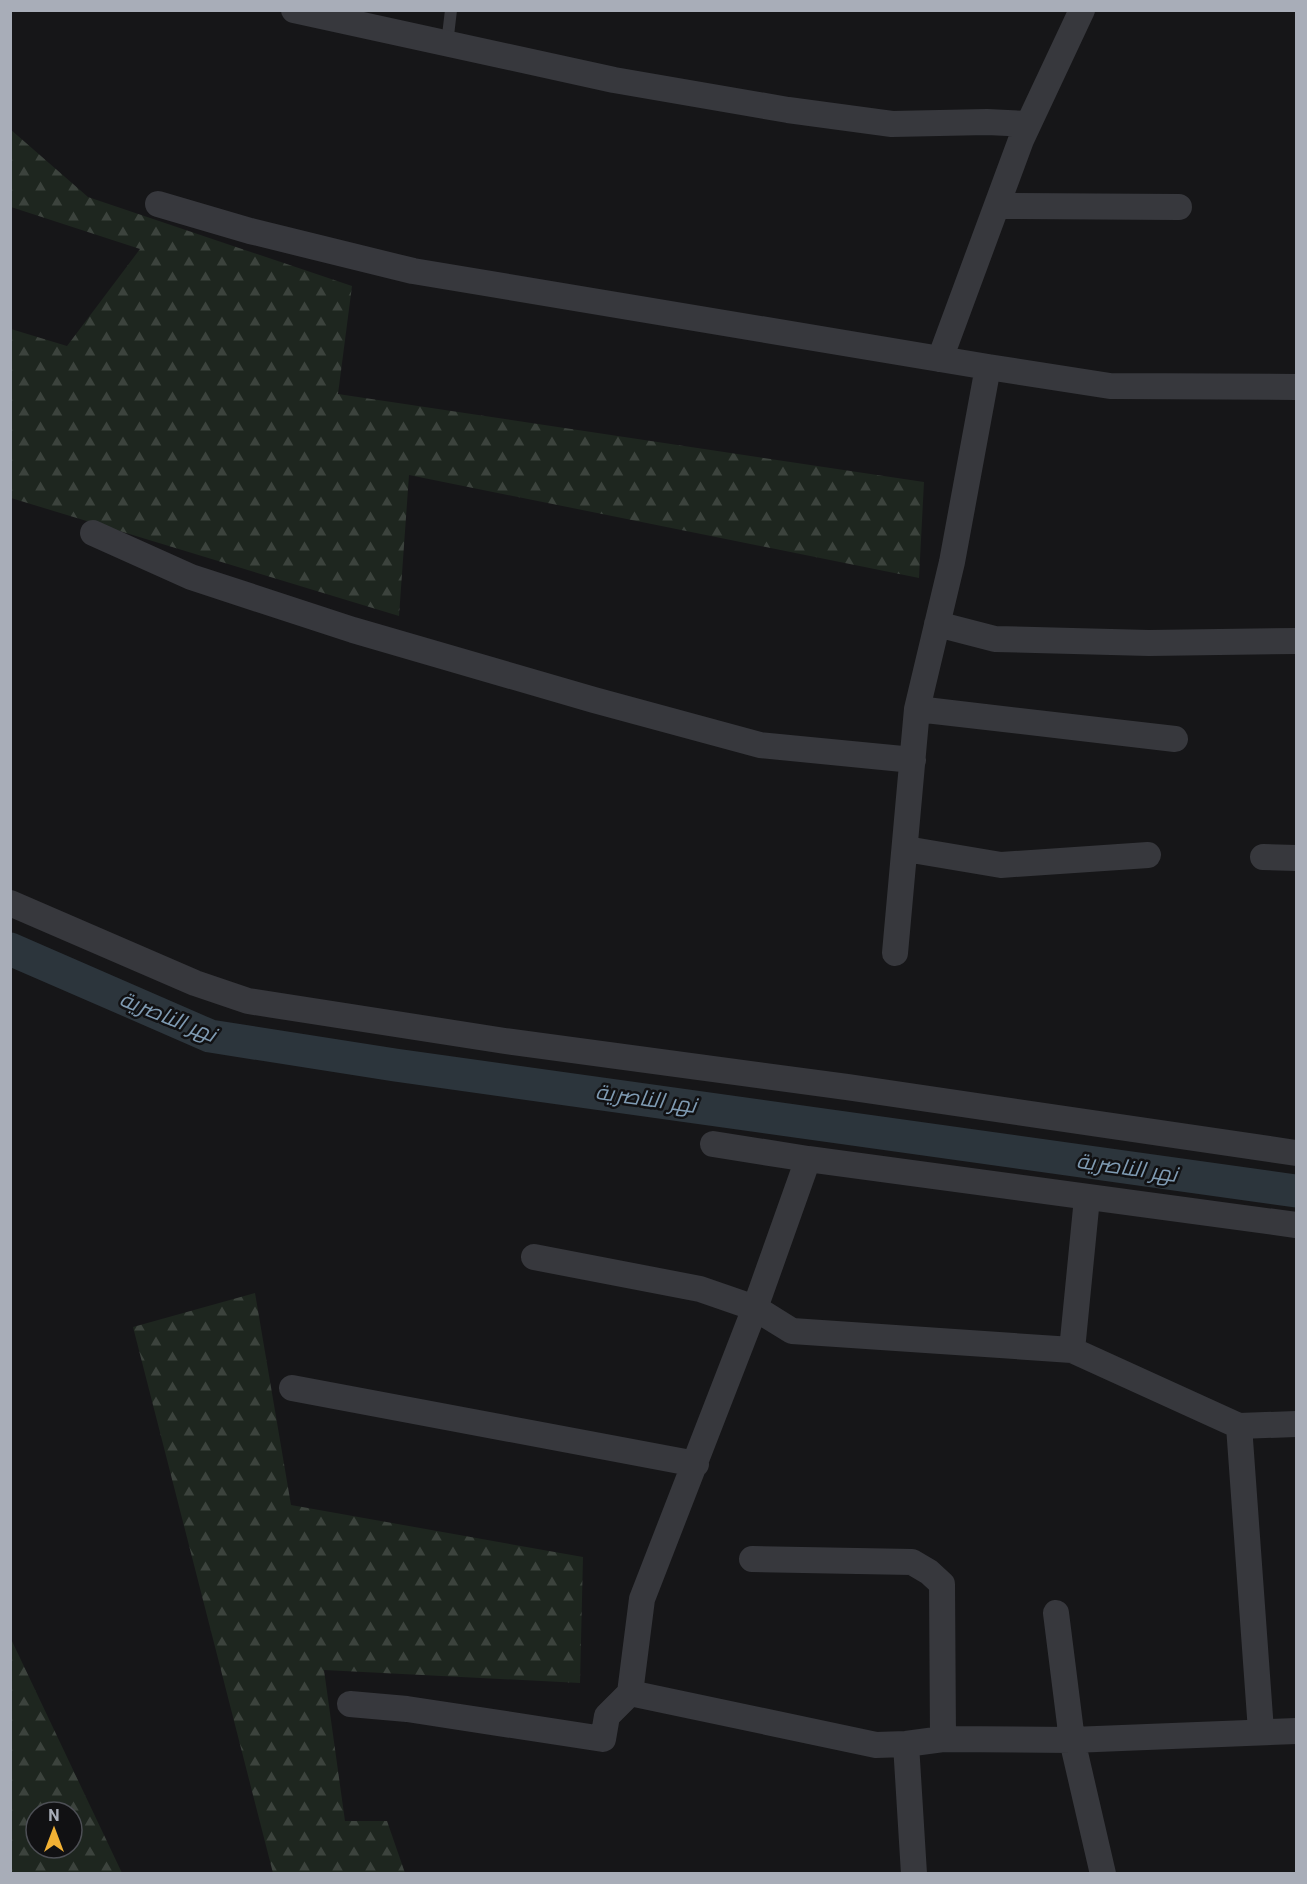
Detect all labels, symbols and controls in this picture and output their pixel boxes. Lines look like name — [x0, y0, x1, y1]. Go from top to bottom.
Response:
water label: نهر الناصرية — [116, 986, 222, 1049]
water label: نهر الناصرية — [594, 1079, 700, 1119]
water label: نهر الناصرية — [1075, 1148, 1181, 1188]
north arrow — [24, 1800, 84, 1860]
text: N — [48, 1806, 60, 1825]

